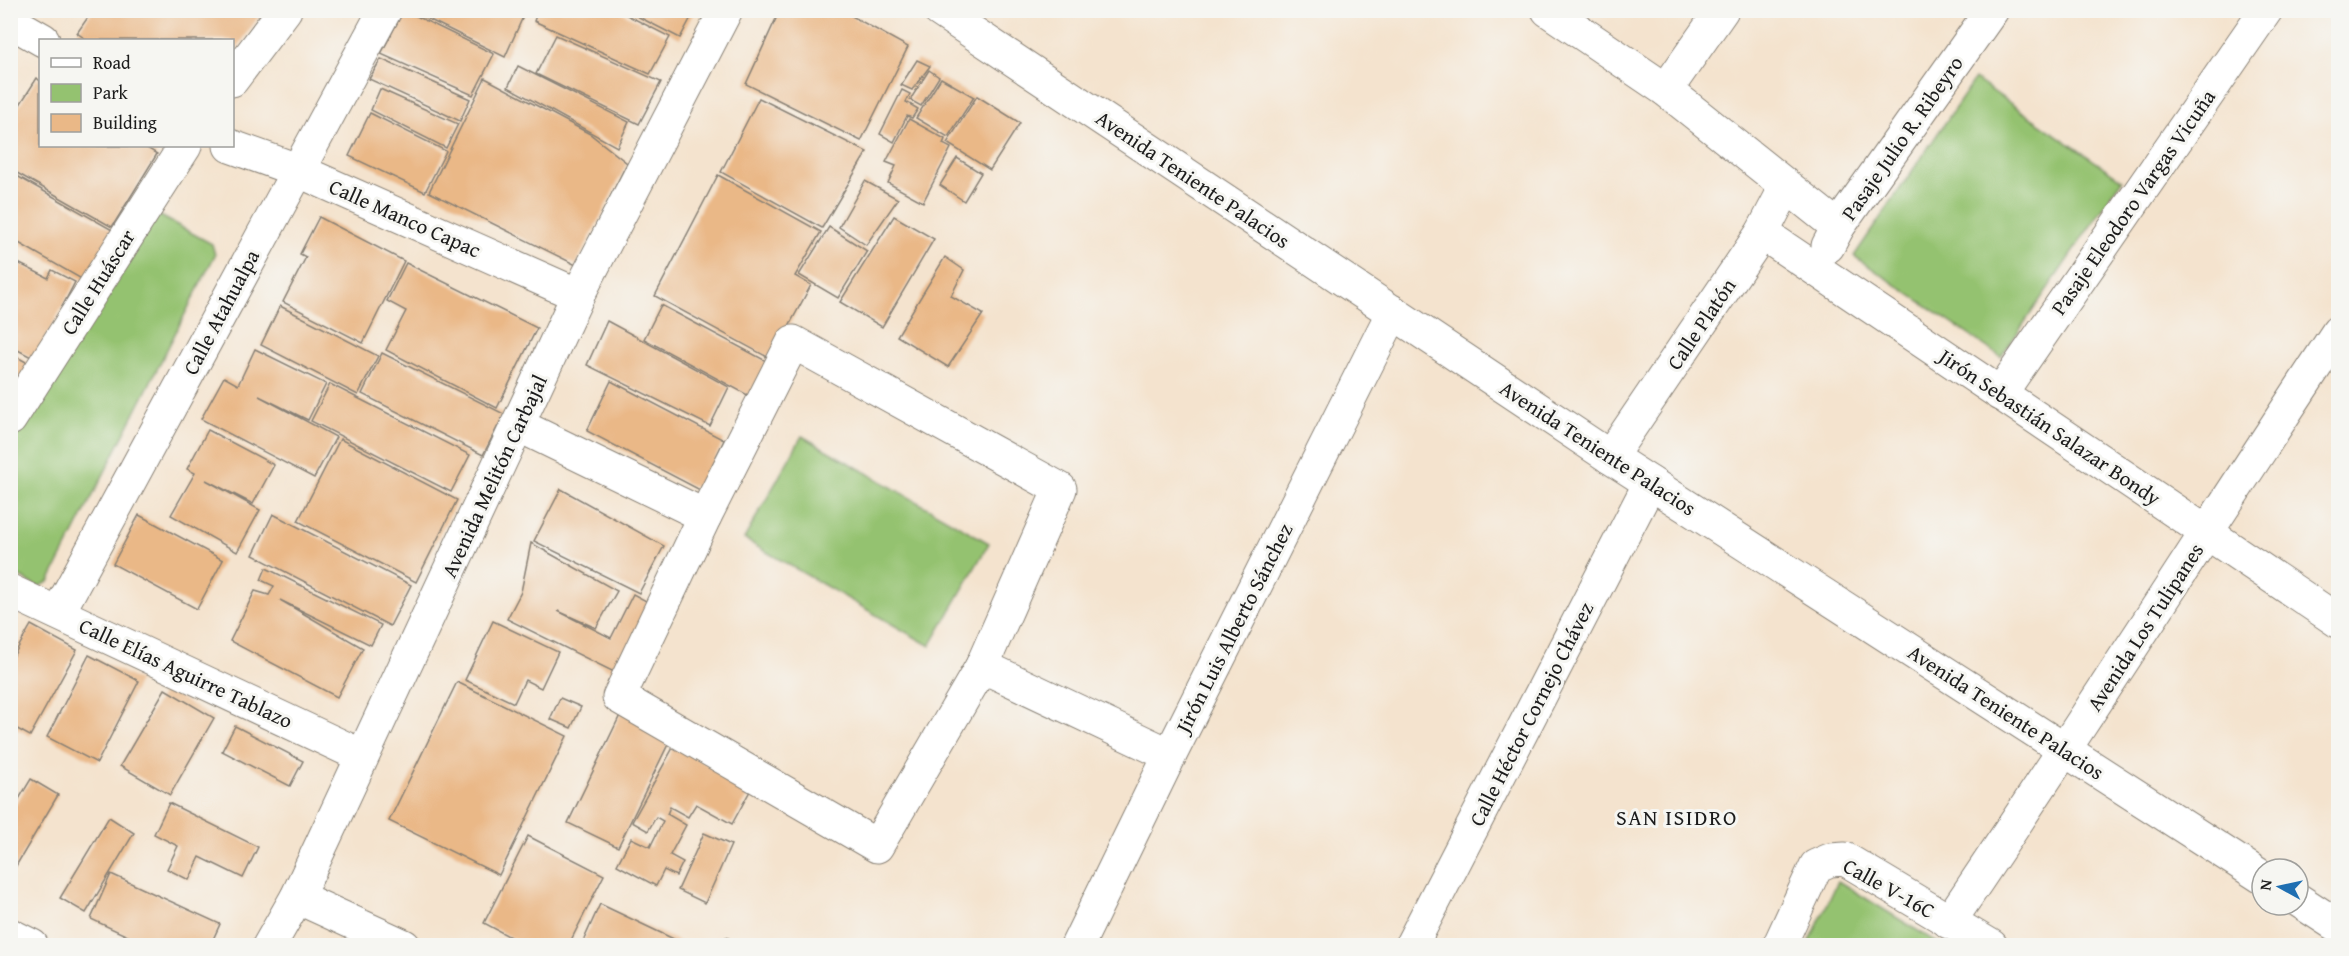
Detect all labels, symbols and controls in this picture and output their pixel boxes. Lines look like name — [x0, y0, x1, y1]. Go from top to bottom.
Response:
legend — [39, 39, 234, 147]
text: Road — [93, 49, 131, 76]
street label: Pasaje Julio R. Ribeyro — [1833, 49, 1971, 227]
text: Park — [93, 79, 129, 106]
street label: Pasaje Eleodoro Vargas Vicuña — [2043, 83, 2223, 321]
street label: Avenida Teniente Palacios — [1090, 102, 1296, 256]
text: Building — [93, 109, 157, 136]
street label: Calle Manco Capac — [324, 171, 486, 265]
street label: Calle Huáscar — [53, 223, 143, 341]
street label: Calle Atahualpa — [175, 244, 267, 380]
street label: Calle Platón — [1659, 272, 1743, 376]
street label: Jirón Sebastián Salazar Bondy — [1930, 339, 2168, 513]
street label: Avenida Melitón Carbajal — [433, 369, 555, 583]
street label: Avenida Teniente Palacios — [1494, 373, 1702, 523]
street label: Jirón Luis Alberto Sánchez — [1166, 518, 1300, 741]
street label: Avenida Los Tulipanes — [2079, 537, 2211, 717]
street label: Calle Héctor Cornejo Chávez — [1461, 597, 1601, 831]
street label: Calle Elías Aguirre Tablazo — [74, 610, 298, 736]
street label: Avenida Teniente Palacios — [1902, 637, 2110, 787]
district label: SAN ISIDRO — [1616, 801, 1738, 833]
street label: Calle V-16C — [1838, 850, 1940, 926]
north arrow — [2250, 857, 2310, 917]
text: N — [2253, 878, 2278, 892]

